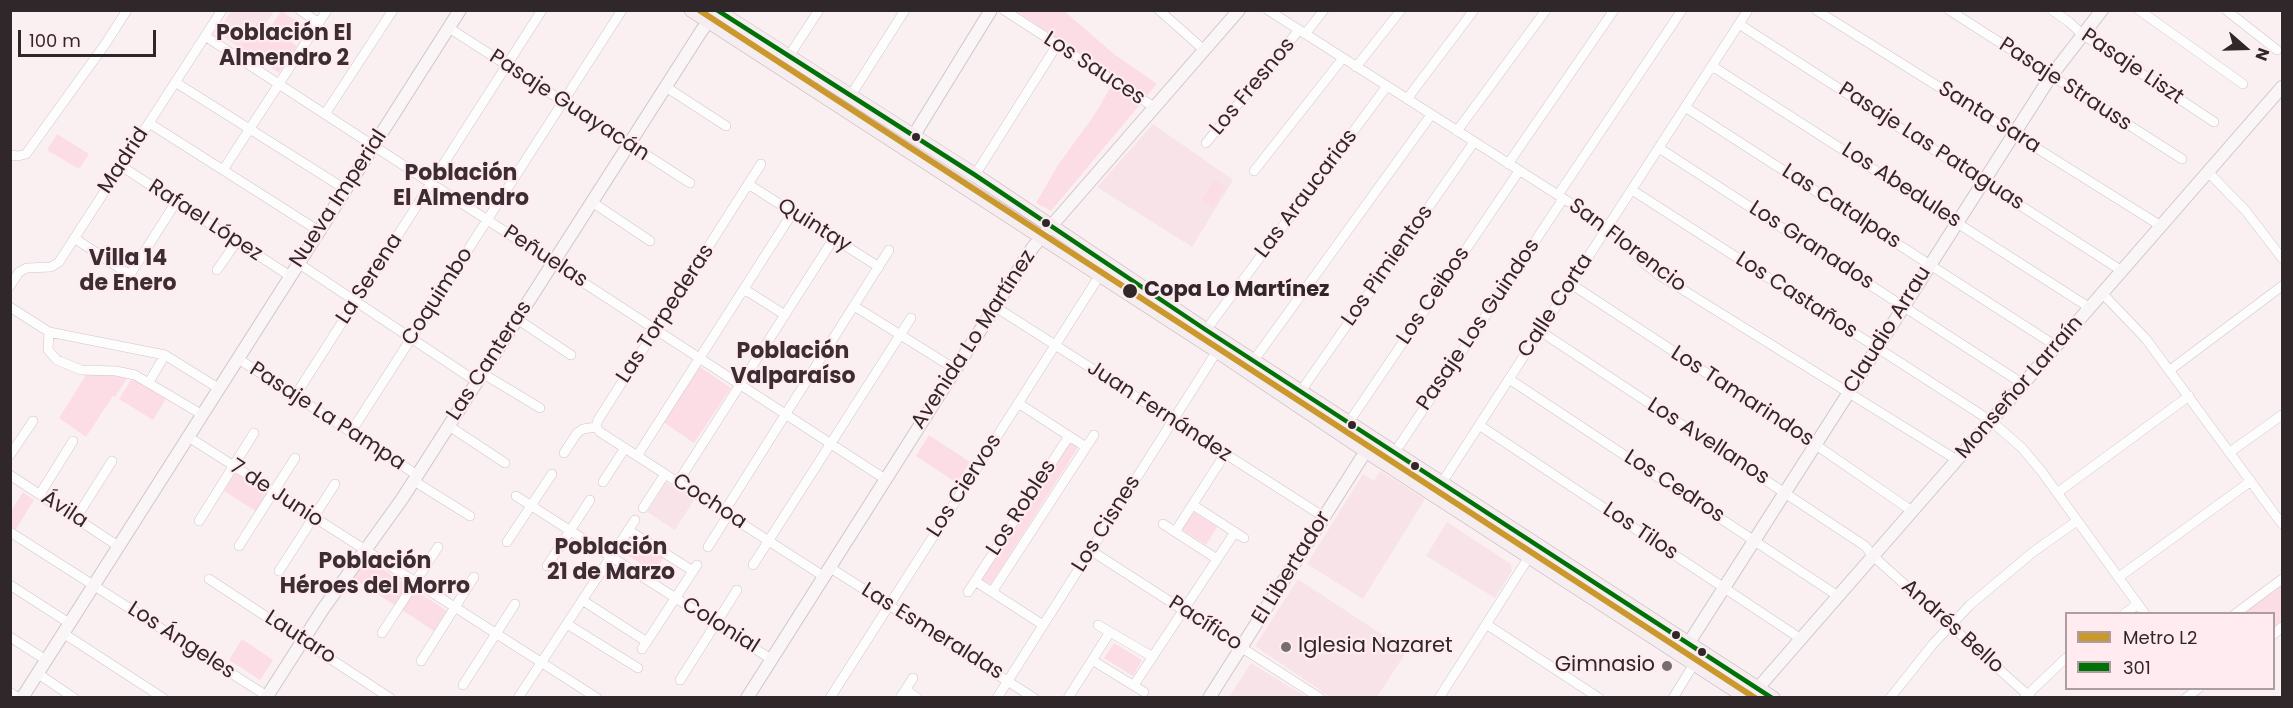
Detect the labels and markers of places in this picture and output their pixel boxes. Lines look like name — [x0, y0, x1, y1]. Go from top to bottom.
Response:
unlabelled marker — [910, 131, 922, 143]
unlabelled marker — [1040, 217, 1052, 229]
place label: Copa Lo Martínez — [1144, 278, 1329, 304]
marker: Copa Lo Martínez — [1121, 282, 1139, 300]
unlabelled marker — [1346, 419, 1358, 431]
unlabelled marker — [1409, 460, 1421, 472]
unlabelled marker — [1670, 629, 1682, 641]
place label: Iglesia Nazaret — [1298, 634, 1453, 660]
marker: Iglesia Nazaret — [1279, 640, 1293, 654]
unlabelled marker — [1696, 646, 1708, 658]
place label: Gimnasio — [1555, 653, 1655, 679]
marker: Gimnasio — [1660, 659, 1674, 673]

